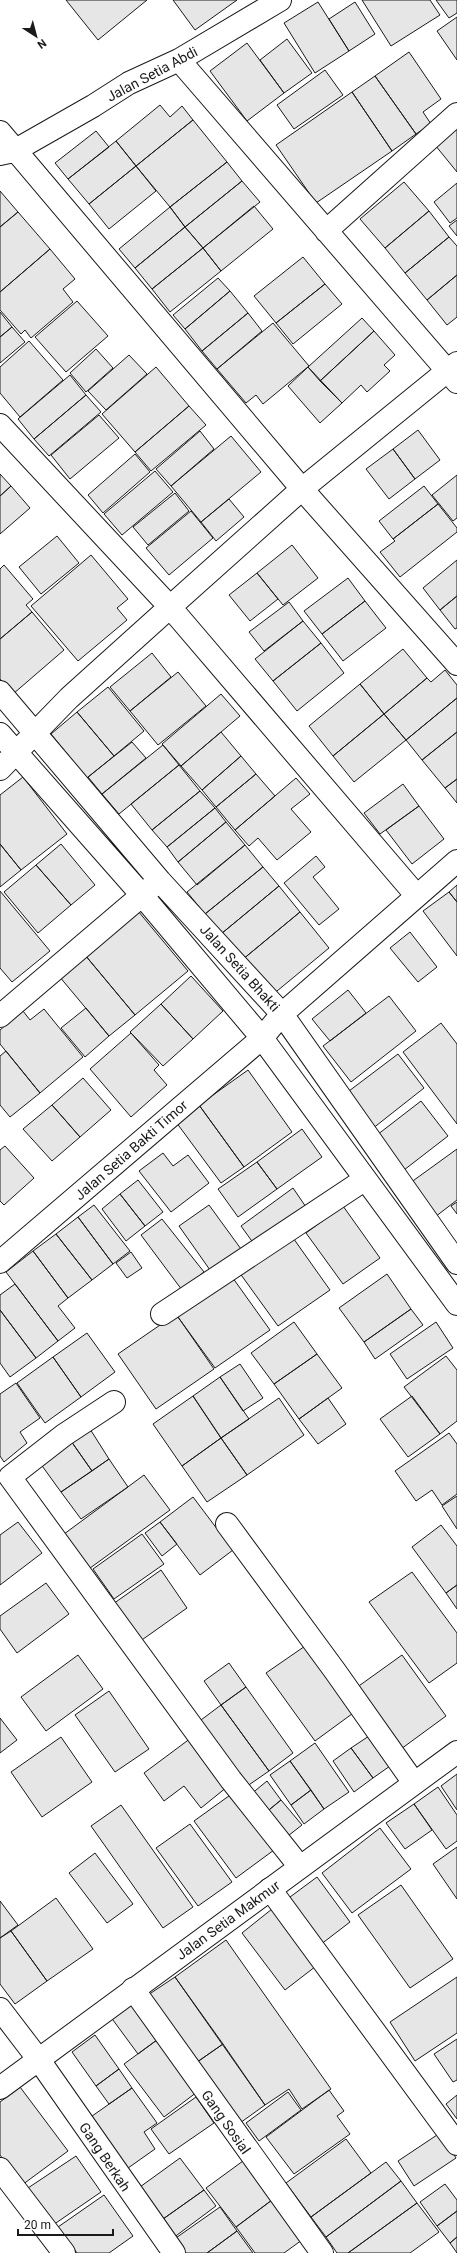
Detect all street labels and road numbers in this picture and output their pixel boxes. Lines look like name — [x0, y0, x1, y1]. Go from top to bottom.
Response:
street label: Jalan Setia Abdi — [104, 43, 200, 105]
street label: Jalan Setia Bhakti — [197, 921, 283, 1015]
street label: Jalan Setia Bakti Timor — [72, 1097, 191, 1203]
street label: Jalan Setia Makmur — [173, 1877, 283, 1963]
street label: Gang Sosial — [198, 2087, 254, 2157]
street label: Gang Berkah — [76, 2120, 134, 2194]

